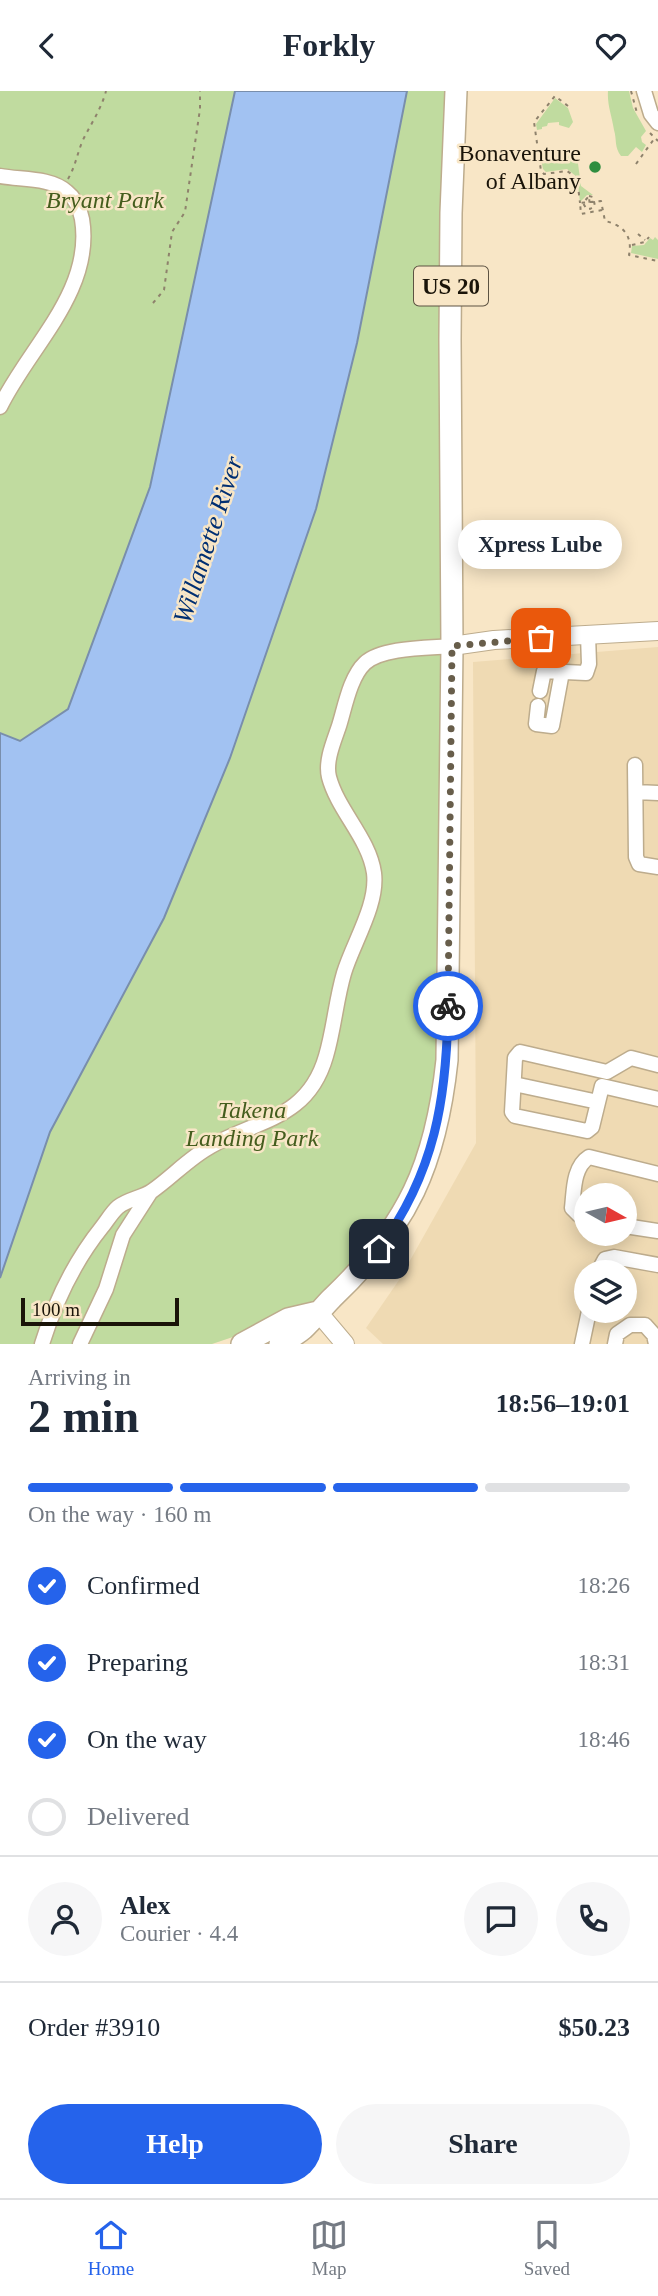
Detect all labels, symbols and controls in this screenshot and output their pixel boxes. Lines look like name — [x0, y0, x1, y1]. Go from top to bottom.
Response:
icon: back — [28, 27, 66, 65]
text: Forkly — [283, 27, 375, 63]
icon: heart — [592, 27, 630, 65]
place label: Bonaventure of Albany — [458, 140, 581, 194]
marker: Bonaventure of Albany — [587, 159, 603, 175]
park label: Bryant Park — [46, 187, 164, 213]
road number: US 20 — [414, 267, 488, 305]
water label: Willamette River — [167, 452, 249, 627]
callout: Xpress Lube — [459, 519, 623, 568]
text: Xpress Lube — [478, 532, 602, 557]
pin — [511, 608, 571, 668]
icon: bag — [522, 619, 560, 657]
courier — [413, 971, 483, 1041]
icon: bike — [429, 987, 467, 1025]
park label: Takena Landing Park — [185, 1097, 319, 1151]
north arrow — [574, 1183, 637, 1246]
map controls — [574, 1183, 637, 1323]
pin — [349, 1219, 409, 1279]
icon: home — [360, 1230, 398, 1268]
button: layers — [574, 1260, 637, 1323]
scale bar — [21, 1295, 178, 1327]
text: 100 m — [32, 1299, 80, 1320]
text: Arriving in — [28, 1365, 131, 1390]
text: 18:56–19:01 — [496, 1389, 630, 1418]
text: 2 min — [28, 1391, 139, 1442]
text: On the way · 160 m — [28, 1502, 211, 1527]
icon: check — [28, 1567, 66, 1605]
text: Confirmed — [87, 1571, 200, 1600]
text: 18:26 — [578, 1573, 630, 1598]
icon: check — [28, 1644, 66, 1682]
text: Preparing — [87, 1648, 188, 1677]
text: 18:31 — [578, 1650, 630, 1675]
icon: check — [28, 1721, 66, 1759]
text: On the way — [87, 1725, 207, 1754]
text: 18:46 — [578, 1727, 630, 1752]
text: Delivered — [87, 1802, 190, 1831]
button: person — [28, 1882, 102, 1956]
button: chat — [464, 1882, 538, 1956]
button: phone — [556, 1882, 630, 1956]
text: Alex — [120, 1891, 171, 1920]
text: Courier · 4.4 — [120, 1921, 238, 1946]
text: Order #3910 — [28, 2013, 160, 2042]
text: $50.23 — [559, 2013, 630, 2042]
button: Help — [28, 2104, 322, 2184]
button: Share — [336, 2104, 630, 2184]
tab: Home — [88, 2216, 134, 2280]
tab: Map — [310, 2216, 348, 2280]
tab: Saved — [524, 2216, 570, 2280]

